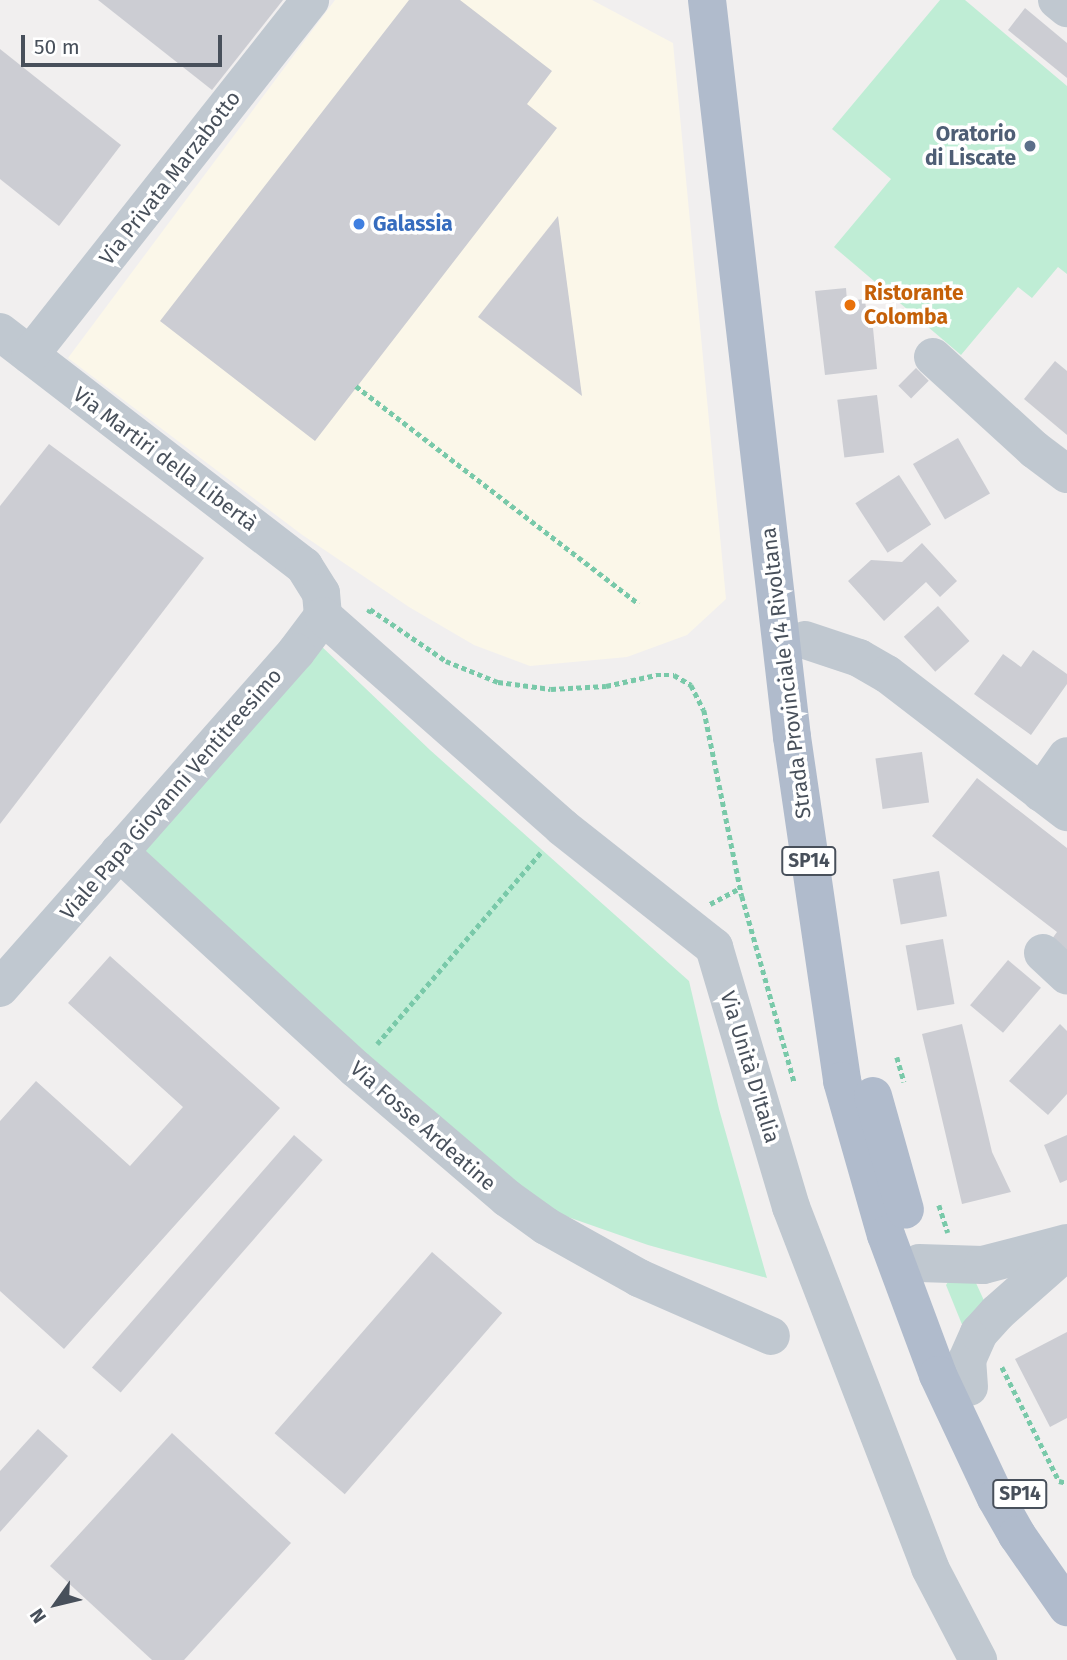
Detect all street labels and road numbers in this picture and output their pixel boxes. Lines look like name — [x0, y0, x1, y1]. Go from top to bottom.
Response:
street label: Via Privata Marzabotto — [94, 86, 246, 270]
street label: Via Martiri della Libertà — [68, 382, 262, 536]
street label: Strada Provinciale 14 Rivoltana — [756, 526, 816, 820]
street label: Viale Papa Giovanni Ventitreesimo — [55, 663, 287, 925]
road number: SP14 — [781, 846, 837, 876]
street label: Via Unità D'Italia — [715, 988, 785, 1146]
street label: Via Fosse Ardeatine — [345, 1056, 501, 1196]
road number: SP14 — [992, 1478, 1048, 1510]

